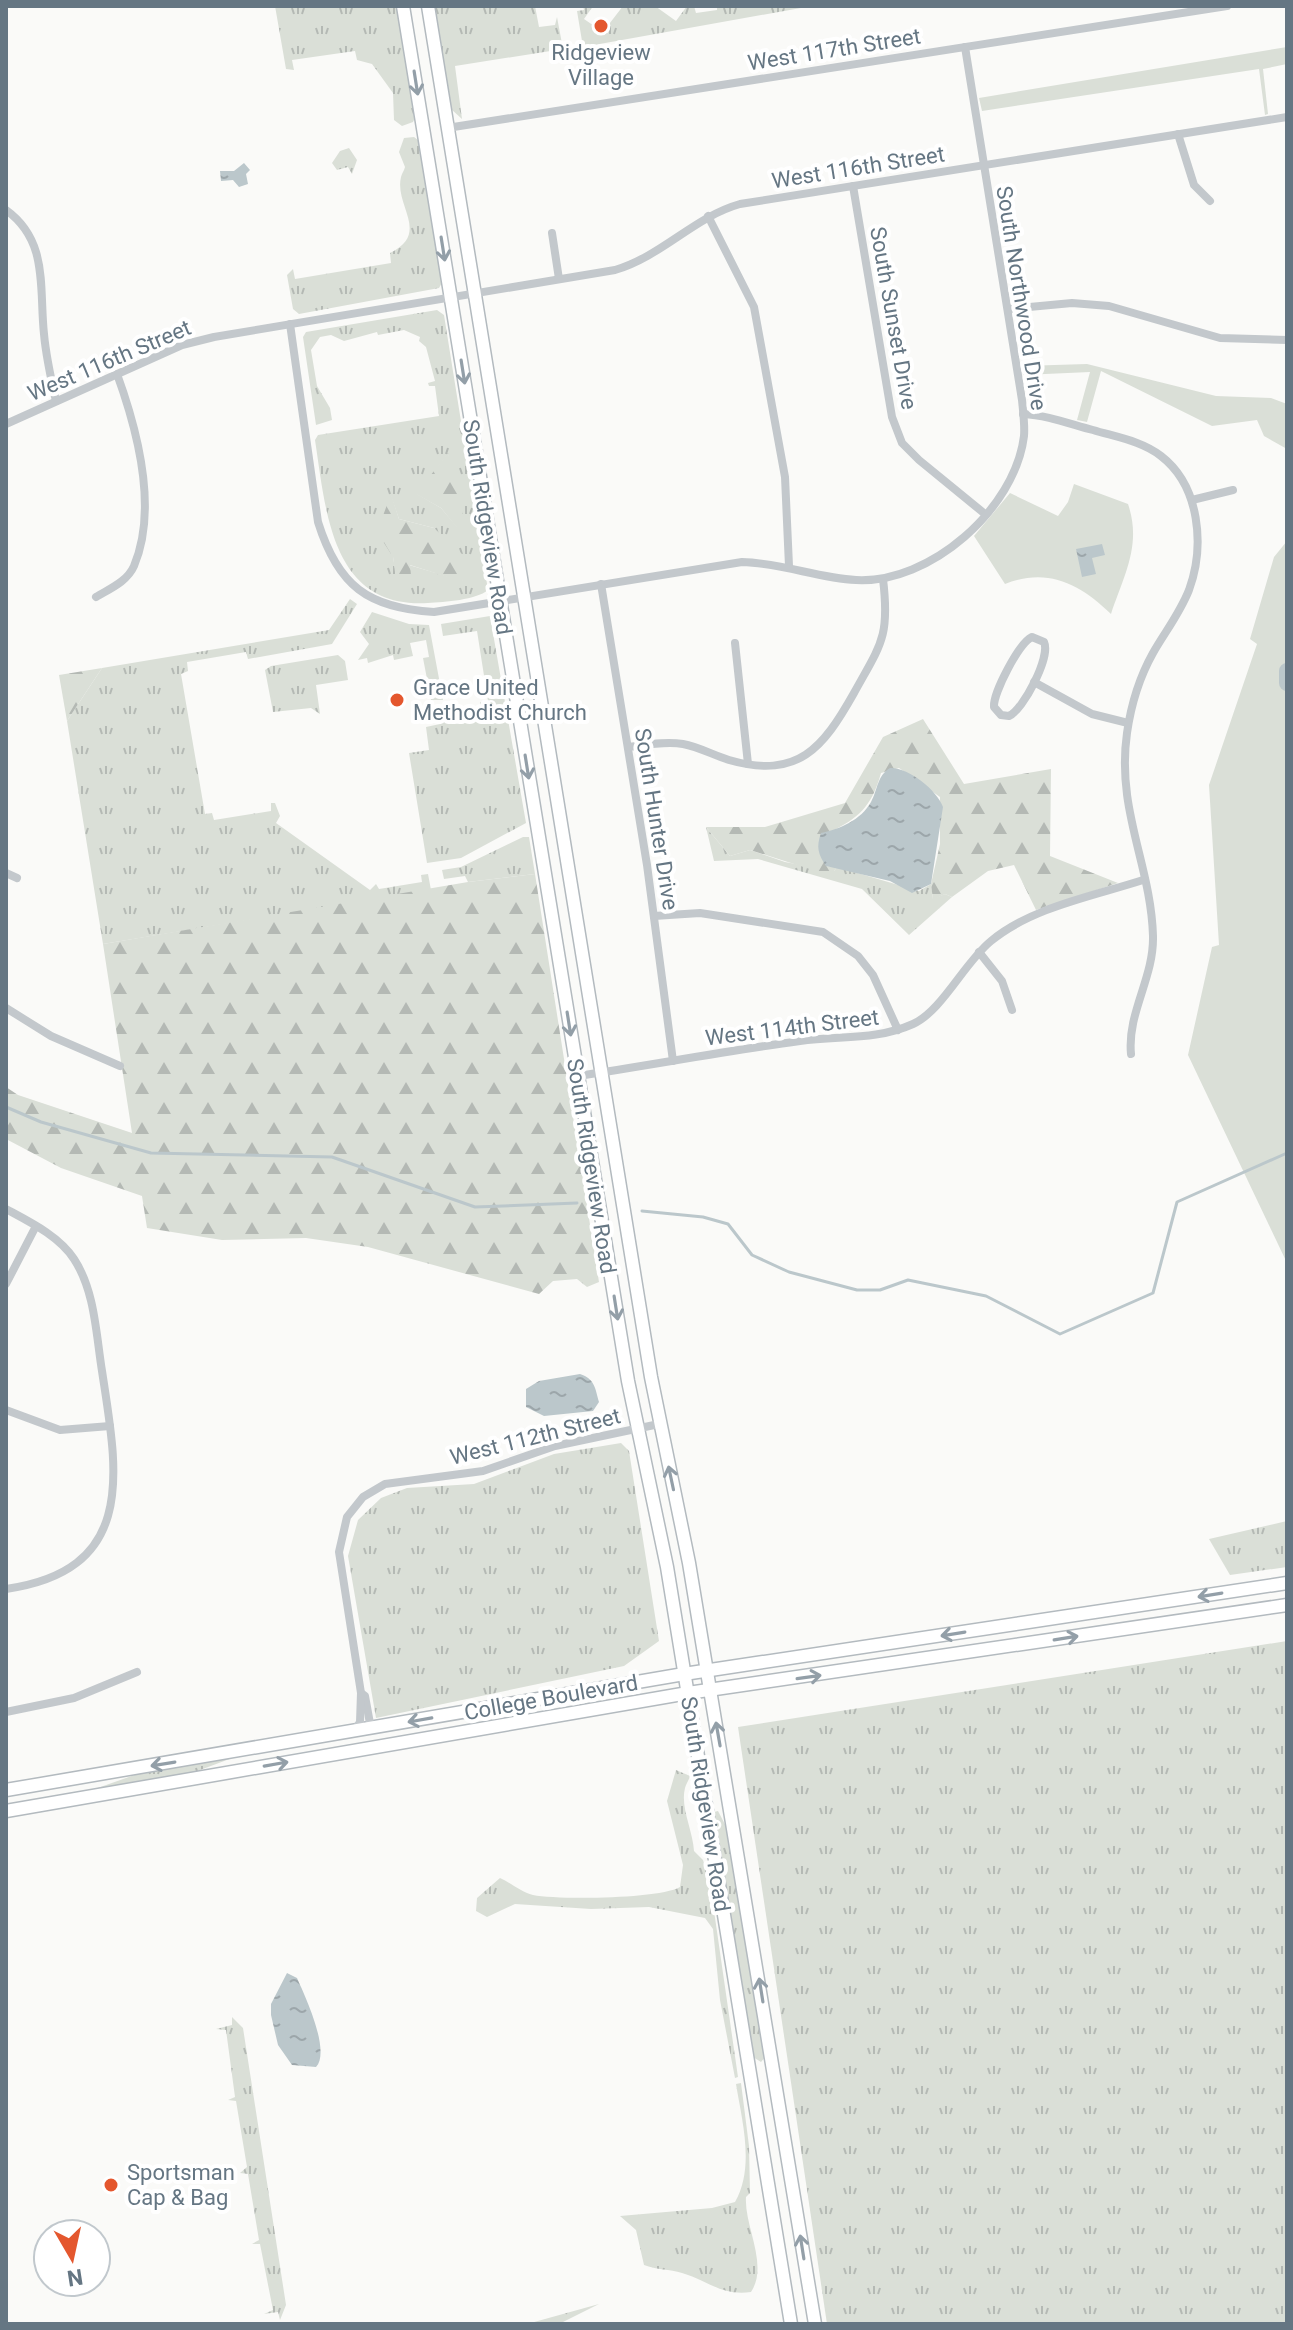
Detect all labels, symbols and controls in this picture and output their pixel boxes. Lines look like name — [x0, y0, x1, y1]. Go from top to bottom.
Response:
marker: Ridgeview Village — [592, 17, 610, 35]
street label: West 117th Street — [746, 23, 922, 76]
place label: Ridgeview Village — [551, 40, 651, 90]
one-way arrow — [409, 70, 424, 95]
street label: West 116th Street — [770, 141, 946, 194]
street label: South Northwood Drive — [991, 184, 1052, 412]
street label: South Sunset Drive — [865, 225, 922, 411]
one-way arrow — [436, 236, 451, 262]
street label: West 116th Street — [24, 315, 195, 406]
one-way arrow — [456, 359, 471, 384]
street label: South Ridgeview Road — [458, 418, 517, 637]
place label: Grace United Methodist Church — [413, 675, 587, 725]
marker: Grace United Methodist Church — [388, 691, 406, 709]
street label: South Hunter Drive — [630, 726, 683, 912]
one-way arrow — [520, 754, 535, 779]
street label: West 114th Street — [704, 1004, 880, 1051]
one-way arrow — [562, 1010, 577, 1036]
street label: South Ridgeview Road — [562, 1057, 621, 1276]
one-way arrow — [609, 1295, 624, 1320]
street label: West 112th Street — [447, 1403, 623, 1470]
one-way arrow — [663, 1466, 678, 1492]
one-way arrow — [1198, 1588, 1223, 1603]
one-way arrow — [941, 1627, 966, 1642]
one-way arrow — [1053, 1630, 1078, 1645]
one-way arrow — [796, 1669, 821, 1684]
street label: College Boulevard — [462, 1670, 640, 1725]
street label: South Ridgeview Road — [676, 1695, 735, 1914]
one-way arrow — [408, 1714, 433, 1729]
one-way arrow — [709, 1722, 724, 1747]
one-way arrow — [263, 1756, 288, 1771]
one-way arrow — [151, 1757, 177, 1772]
one-way arrow — [753, 1978, 768, 2003]
place label: Sportsman Cap & Bag — [127, 2160, 235, 2210]
marker: Sportsman Cap & Bag — [102, 2176, 120, 2194]
north arrow — [32, 2218, 112, 2298]
one-way arrow — [794, 2235, 809, 2260]
text: N — [65, 2264, 85, 2291]

